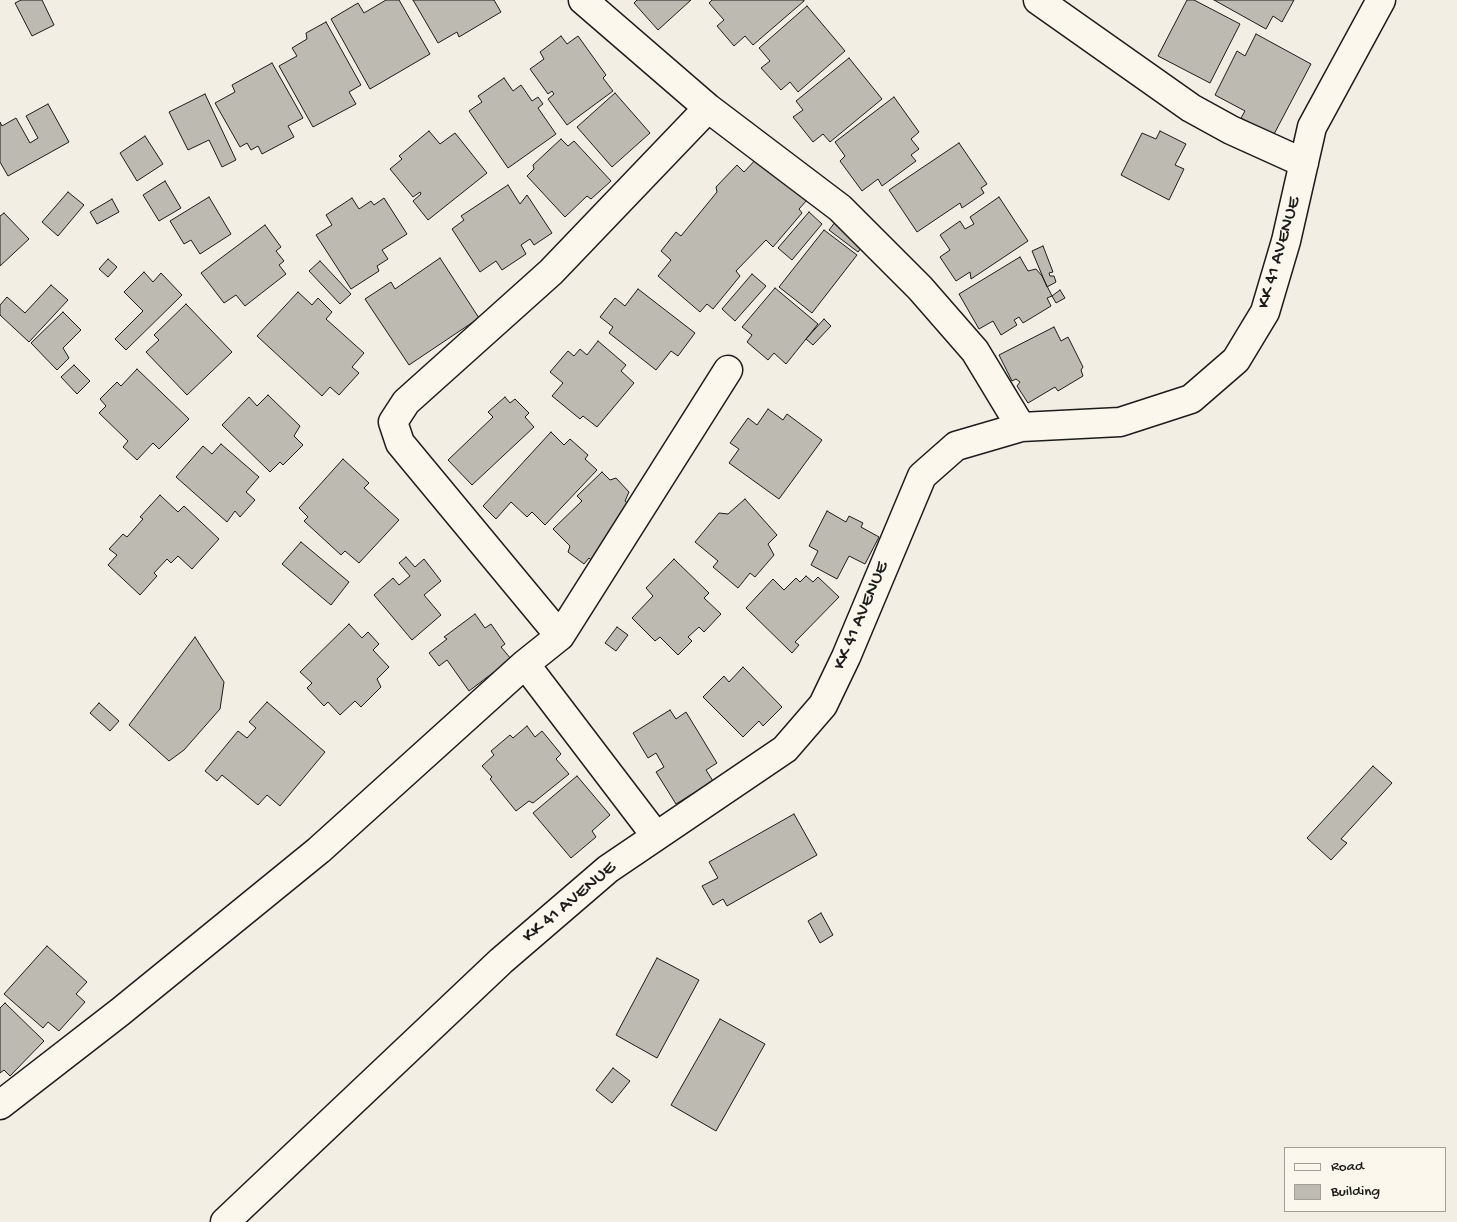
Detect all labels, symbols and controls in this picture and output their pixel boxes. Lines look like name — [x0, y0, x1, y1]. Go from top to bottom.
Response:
street label: KK 41 AVENUE — [1253, 194, 1307, 312]
street label: KK 41 AVENUE — [829, 558, 895, 674]
street label: KK 41 AVENUE — [518, 857, 622, 949]
legend — [1284, 1147, 1447, 1212]
text: Road — [1331, 1158, 1364, 1176]
text: Building — [1331, 1183, 1380, 1201]

